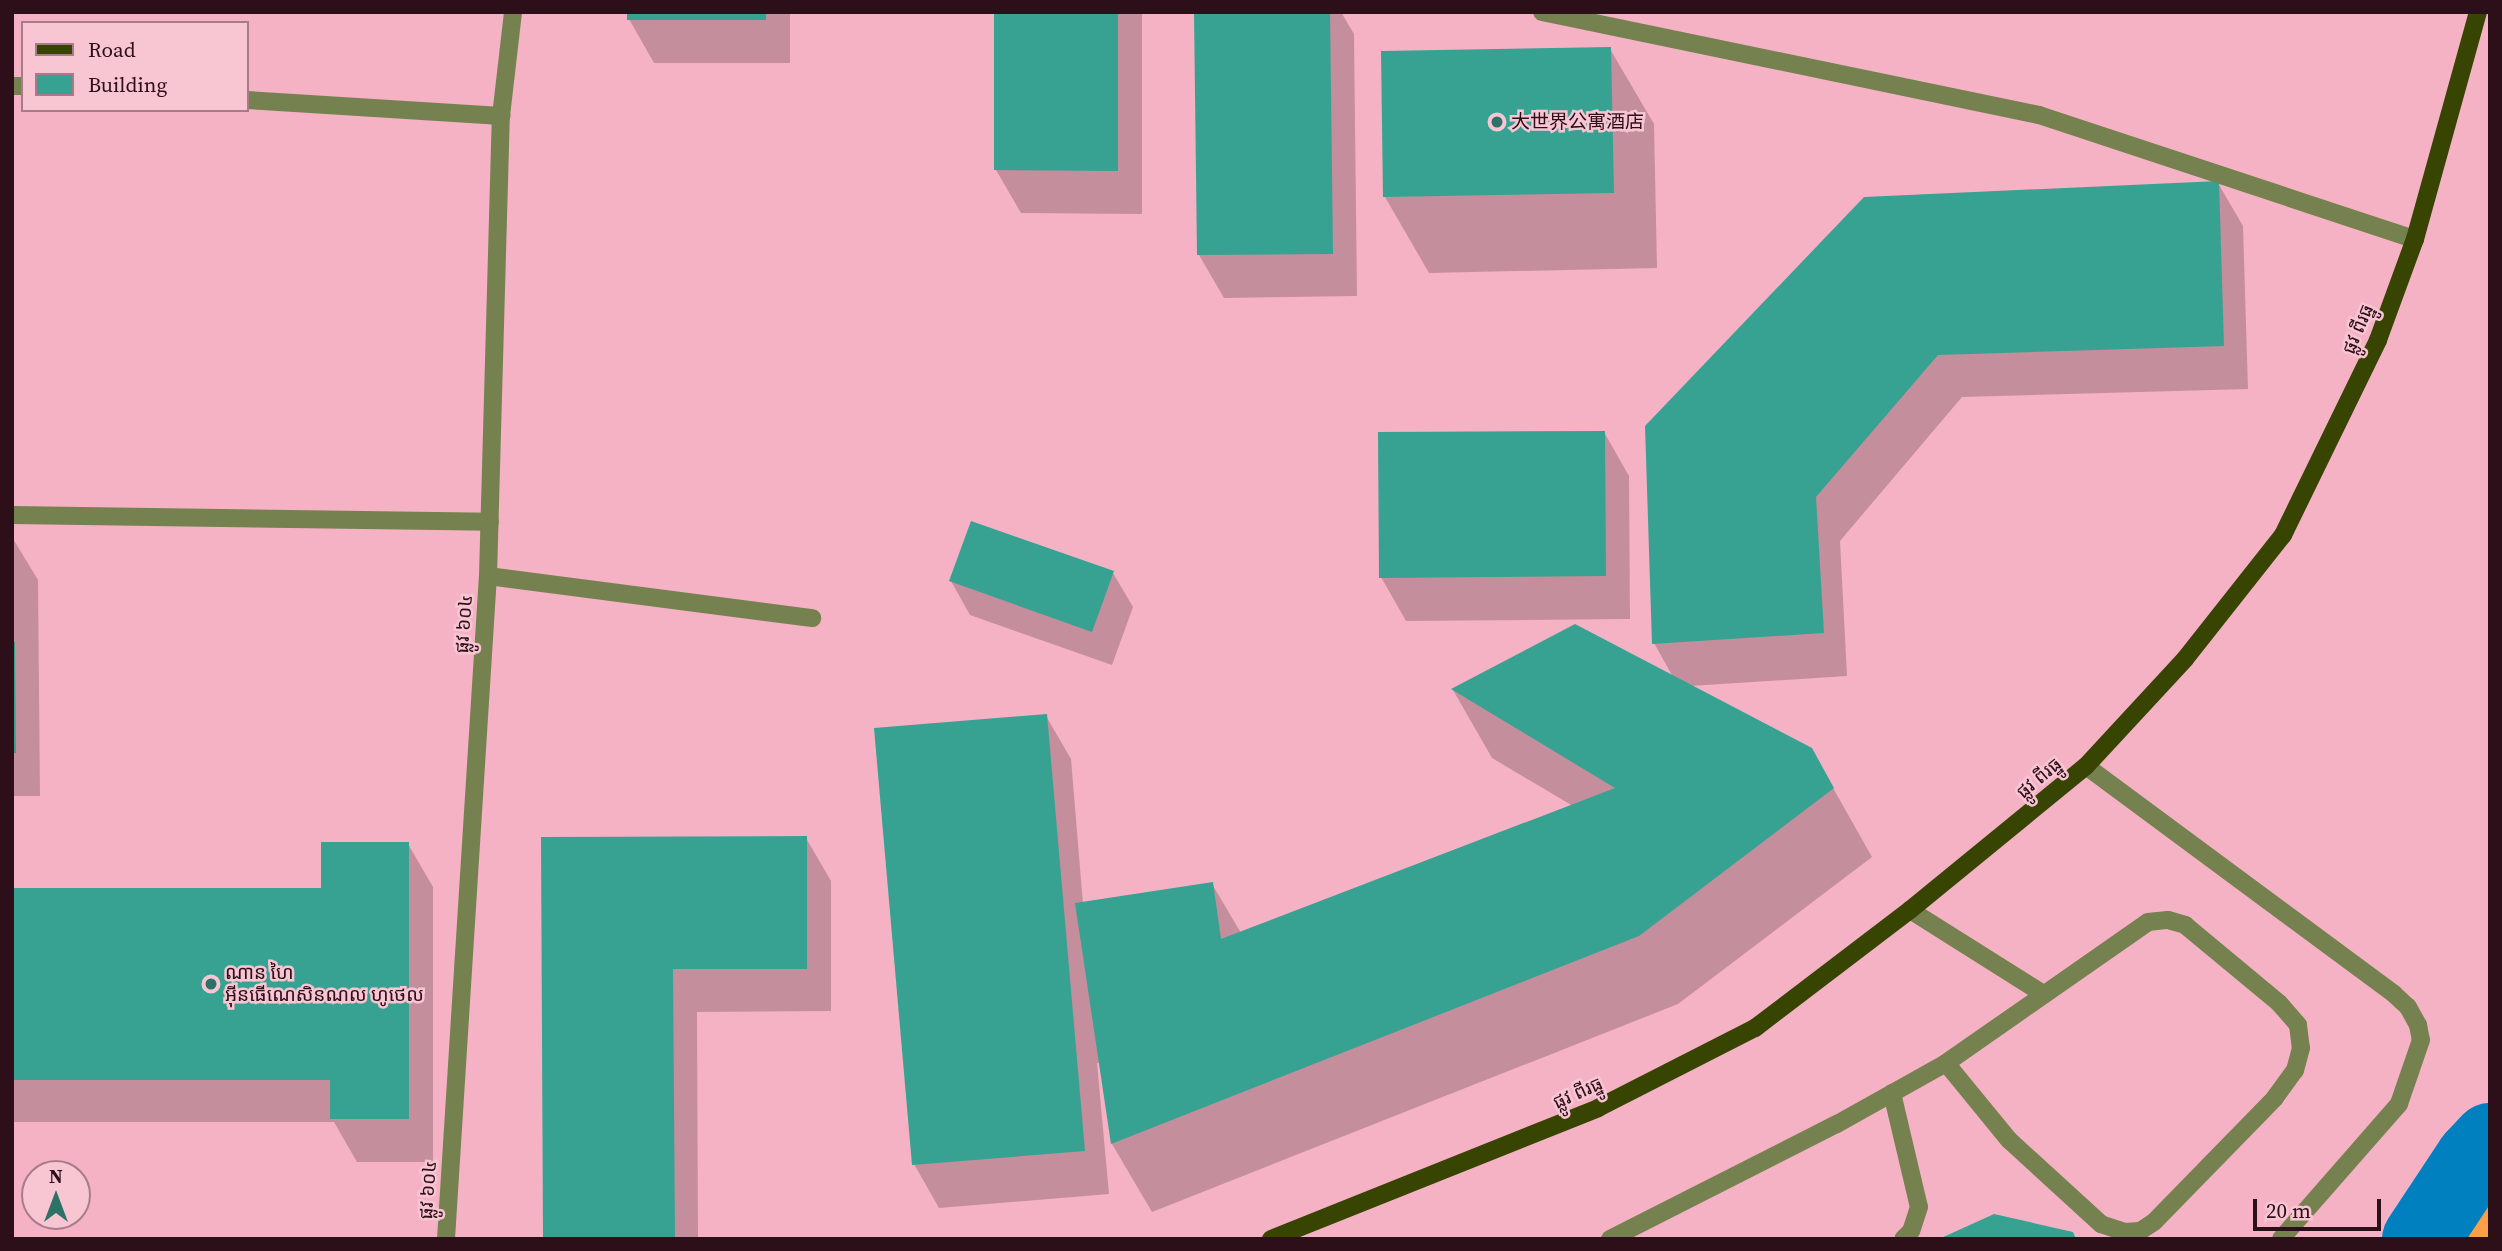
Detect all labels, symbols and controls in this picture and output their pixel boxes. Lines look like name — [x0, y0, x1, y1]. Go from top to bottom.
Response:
legend — [21, 21, 248, 112]
text: Road — [88, 35, 136, 64]
text: Building — [88, 70, 167, 99]
place label: 大世界公寓酒店 — [1511, 111, 1644, 133]
marker: 大世界公寓酒店 — [1489, 114, 1505, 130]
street label: ផ្លូវ ពីរធ្នូ — [2337, 300, 2379, 358]
street label: ផ្លូវ ៦០៤ — [451, 594, 477, 654]
street label: ផ្លូវ ពីរធ្នូ — [2012, 752, 2066, 804]
place label: ណាន ហៃ អ៊ីនធើណេសិនណល ហូថេល — [225, 962, 424, 1006]
marker: ណាន ហៃ អ៊ីនធើណេសិនណល ហូថេល — [203, 976, 219, 992]
street label: ផ្លូវ ពីរធ្នូ — [1549, 1072, 1607, 1114]
north arrow — [21, 1160, 91, 1230]
street label: ផ្លូវ ៦០៤ — [415, 1160, 441, 1220]
text: N — [49, 1163, 63, 1189]
scale bar — [2257, 1184, 2385, 1228]
text: 20 m — [2266, 1196, 2311, 1225]

